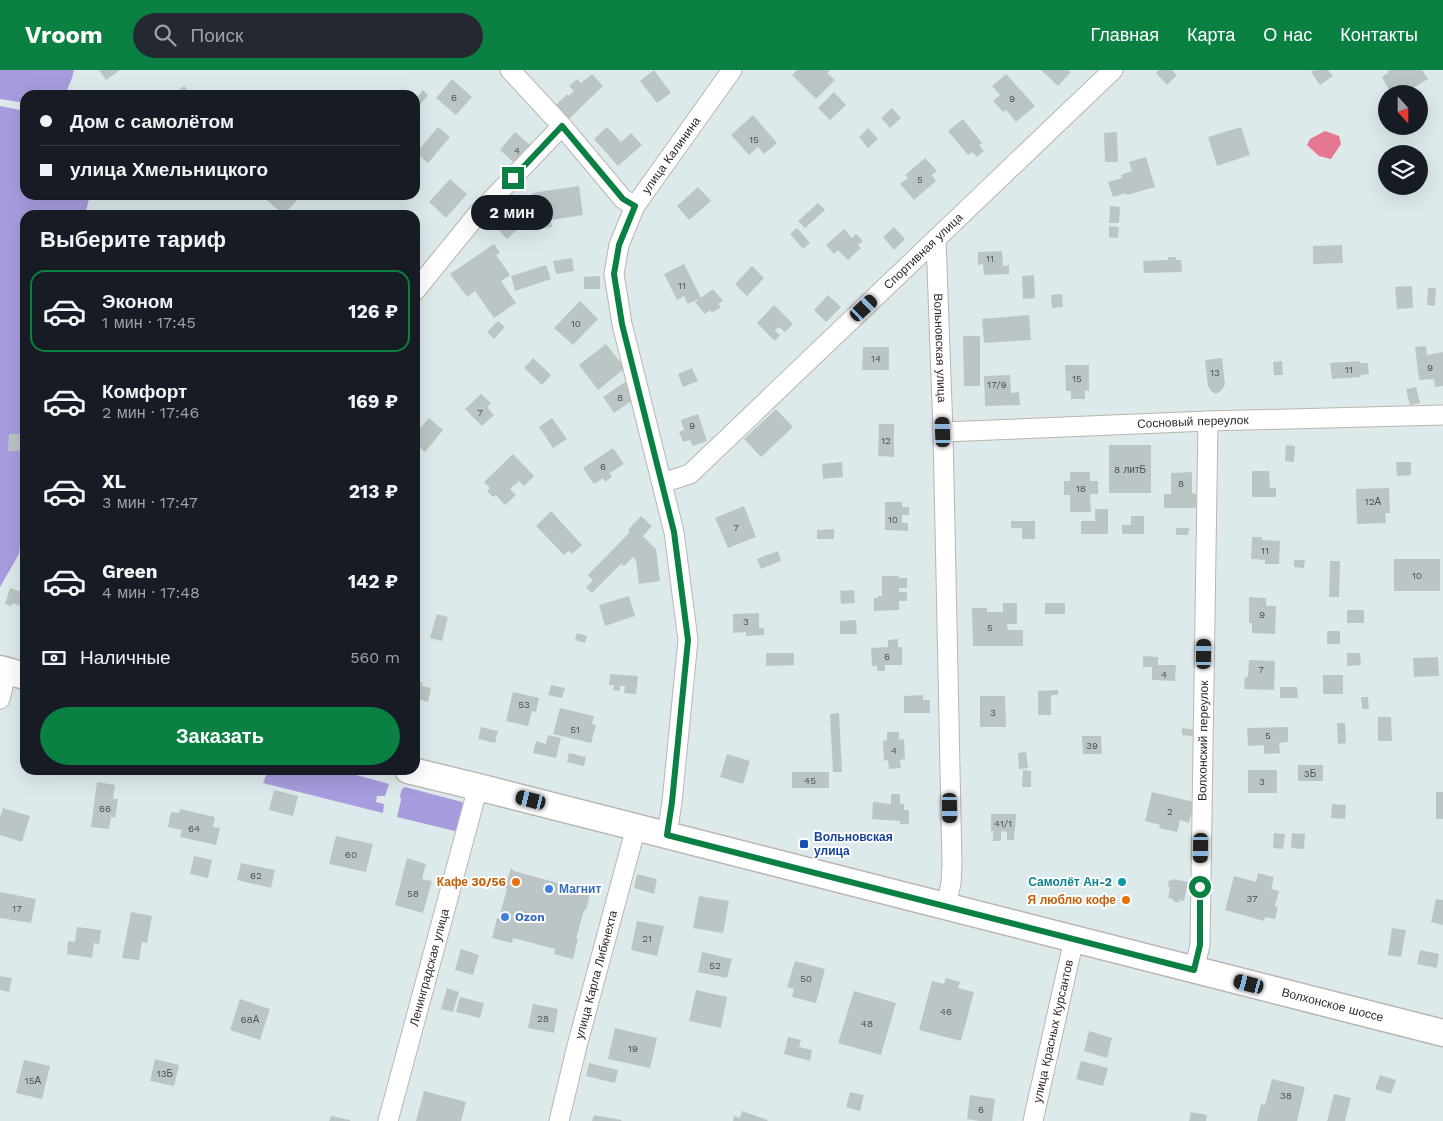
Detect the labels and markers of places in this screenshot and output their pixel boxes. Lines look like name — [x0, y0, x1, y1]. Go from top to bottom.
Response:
place label: Вольновская улица — [814, 830, 893, 858]
marker: Вольновская улица — [798, 838, 810, 850]
place label: Кафе 30/56 — [437, 875, 506, 889]
place label: Самолёт Ан-2 — [1028, 875, 1112, 889]
marker: Кафе 30/56 — [510, 876, 522, 888]
marker: Самолёт Ан-2 — [1116, 876, 1128, 888]
place label: Магнит — [559, 882, 601, 896]
marker: Магнит — [543, 883, 555, 895]
place label: Я люблю кофе — [1028, 893, 1116, 907]
marker: Я люблю кофе — [1120, 894, 1132, 906]
place label: Ozon — [515, 910, 545, 924]
marker: Ozon — [499, 911, 511, 923]

